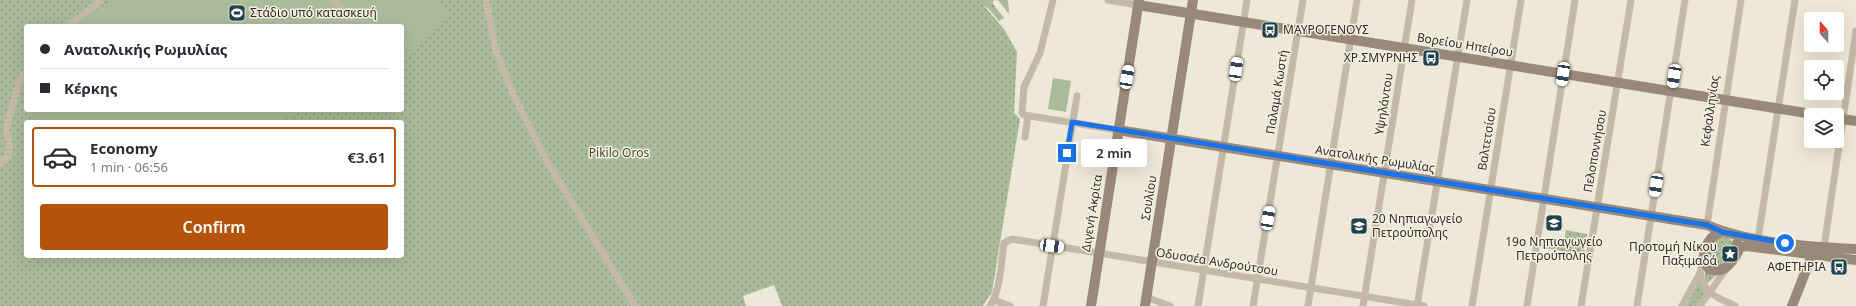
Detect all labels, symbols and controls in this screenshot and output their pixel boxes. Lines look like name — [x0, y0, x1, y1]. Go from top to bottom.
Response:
sports icon: Στάδιο υπό κατασκευή — [227, 3, 247, 23]
place label: Στάδιο υπό κατασκευή — [250, 4, 377, 21]
north arrow — [1804, 12, 1844, 52]
map controls — [1804, 12, 1844, 148]
bus stop icon: ΜΑΥΡΟΓΕΝΟΥΣ — [1260, 20, 1280, 40]
place label: ΜΑΥΡΟΓΕΝΟΥΣ — [1283, 21, 1369, 38]
street label: Βορείου Ηπείρου — [1416, 29, 1514, 61]
text: Ανατολικής Ρωμυλίας — [64, 39, 228, 59]
street label: Παλαμά Κωστή — [1261, 48, 1292, 135]
bus stop icon: ΧΡ.ΣΜΥΡΝΗΣ — [1421, 48, 1441, 68]
place label: ΧΡ.ΣΜΥΡΝΗΣ — [1344, 49, 1418, 66]
car — [1228, 56, 1244, 82]
button: locate — [1804, 60, 1844, 100]
car — [1555, 61, 1571, 87]
car — [1666, 63, 1682, 89]
car — [1119, 64, 1135, 90]
street label: Υψηλάντου — [1370, 72, 1397, 136]
street label: Κεφαλληνίας — [1696, 74, 1723, 148]
text: Κέρκης — [64, 78, 117, 98]
street label: Βαλτετσίου — [1473, 106, 1500, 172]
street label: Πελοποννήσου — [1579, 108, 1610, 194]
button: layers — [1804, 108, 1844, 148]
text: Economy — [90, 138, 158, 158]
icon: car — [42, 139, 78, 175]
callout: 2 min — [1081, 139, 1147, 167]
street label: Ανατολικής Ρωμυλίας — [1314, 141, 1436, 176]
park label: Pikilo Oros — [589, 144, 649, 161]
route end — [1058, 144, 1076, 162]
text: 2 min — [1096, 144, 1132, 162]
text: €3.61 — [348, 147, 386, 167]
text: 1 min · 06:56 — [90, 158, 168, 176]
car — [1648, 172, 1664, 198]
street label: Διγενή Ακρίτα — [1077, 173, 1106, 253]
street label: Σουλίου — [1137, 174, 1160, 222]
button: Confirm — [40, 204, 388, 250]
car — [1260, 205, 1276, 231]
place label: 20 Νηπιαγωγείο Πετρούπολης — [1372, 210, 1462, 241]
school or university icon: 19ο Νηπιαγωγείο Πετρούπολης — [1544, 213, 1564, 233]
school or university icon: 20 Νηπιαγωγείο Πετρούπολης — [1349, 216, 1369, 236]
place label: 19ο Νηπιαγωγείο Πετρούπολης — [1505, 233, 1603, 264]
route start — [1776, 234, 1794, 252]
car — [1039, 238, 1065, 254]
place label: Προτομή Νίκου Παξιμαδά — [1629, 238, 1718, 269]
street label: Οδυσσέα Ανδρούτσου — [1155, 243, 1279, 280]
place icon: Προτομή Νίκου Παξιμαδά — [1720, 244, 1740, 264]
bus stop icon: ΑΦΕΤΗΡΙΑ — [1829, 257, 1849, 277]
place label: ΑΦΕΤΗΡΙΑ — [1767, 258, 1826, 275]

